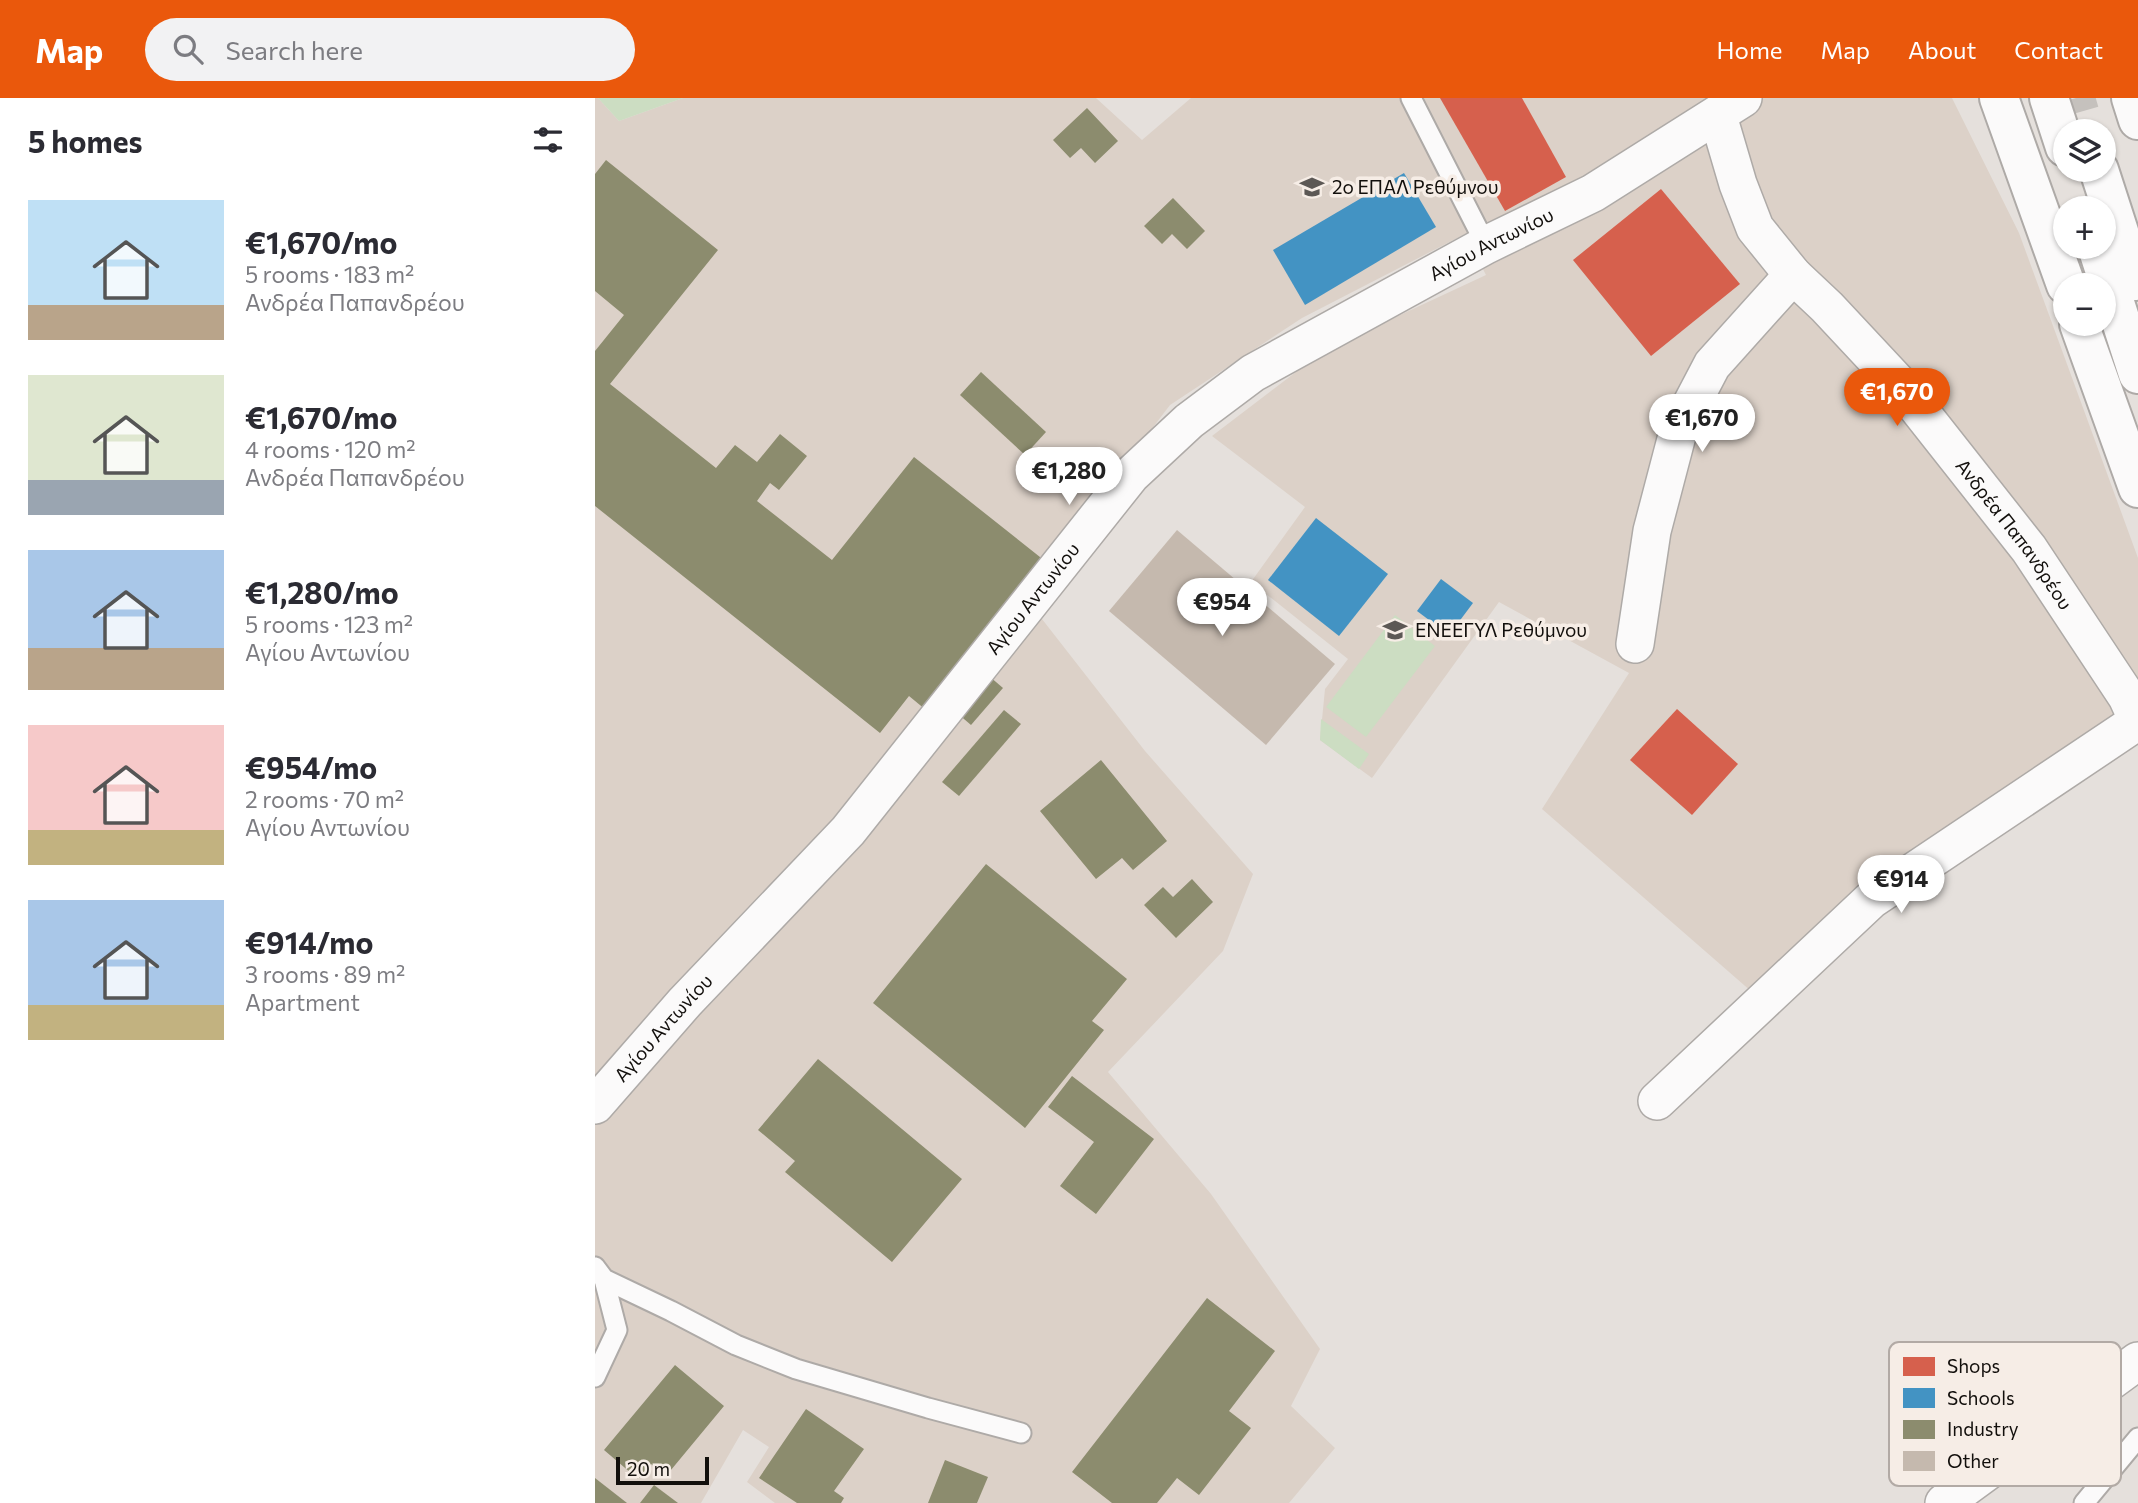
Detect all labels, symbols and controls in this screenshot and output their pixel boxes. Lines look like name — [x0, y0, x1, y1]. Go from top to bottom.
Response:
search box — [145, 18, 635, 81]
text: Map — [35, 29, 103, 70]
icon: search — [169, 30, 207, 68]
text: Search here — [225, 34, 363, 65]
text: Home — [1717, 35, 1783, 64]
text: Map — [1821, 35, 1870, 64]
text: About — [1908, 35, 1976, 64]
text: Contact — [2014, 35, 2103, 64]
map controls — [2053, 119, 2116, 336]
button: layers — [2053, 119, 2116, 182]
icon: filters — [529, 121, 567, 159]
text: 5 homes — [28, 122, 142, 159]
school or university icon: 2ο ΕΠΑΛ Ρεθύμνου — [1298, 173, 1326, 201]
place label: 2ο ΕΠΑΛ Ρεθύμνου — [1332, 175, 1498, 198]
button: + — [2053, 196, 2116, 259]
street label: Αγίου Αντωνίου — [1425, 202, 1557, 285]
text: €1,670/mo — [245, 223, 397, 260]
icon: home — [84, 228, 168, 312]
text: 5 rooms · 183 m² — [245, 260, 414, 288]
button: − — [2053, 273, 2116, 336]
text: Ανδρέα Παπανδρέου — [245, 288, 465, 316]
pin: €1,670 — [1840, 368, 1954, 428]
text: €1,670 — [1860, 377, 1934, 405]
pin: €1,670 — [1645, 394, 1759, 454]
text: €1,670/mo — [245, 398, 397, 435]
icon: home — [84, 403, 168, 487]
text: €1,670 — [1665, 403, 1739, 431]
text: 4 rooms · 120 m² — [245, 435, 416, 463]
pin: €1,280 — [1012, 448, 1126, 507]
street label: Ανδρέα Παπανδρέου — [1951, 454, 2078, 614]
text: €1,280 — [1032, 456, 1106, 484]
text: Ανδρέα Παπανδρέου — [245, 463, 465, 491]
street label: Αγίου Αντωνίου — [981, 538, 1084, 659]
text: €1,280/mo — [245, 573, 399, 610]
icon: home — [84, 578, 168, 662]
pin: €954 — [1181, 578, 1263, 638]
text: €954 — [1193, 587, 1251, 615]
text: 5 rooms · 123 m² — [245, 610, 413, 638]
school or university icon: ΕΝΕΕΓΥΛ Ρεθύμνου — [1381, 616, 1409, 644]
place label: ΕΝΕΕΓΥΛ Ρεθύμνου — [1415, 618, 1587, 641]
text: Αγίου Αντωνίου — [245, 638, 410, 666]
text: €954/mo — [245, 748, 377, 785]
icon: home — [84, 753, 168, 837]
text: 2 rooms · 70 m² — [245, 785, 404, 813]
text: Αγίου Αντωνίου — [245, 813, 410, 841]
pin: €914 — [1860, 856, 1942, 915]
text: €914 — [1874, 864, 1928, 892]
text: €914/mo — [245, 923, 373, 960]
icon: home — [84, 928, 168, 1012]
text: 3 rooms · 89 m² — [245, 960, 405, 988]
street label: Αγίου Αντωνίου — [609, 969, 717, 1086]
text: Apartment — [245, 988, 360, 1016]
legend — [1889, 1342, 2121, 1486]
text: Shops — [1947, 1354, 2000, 1377]
text: Schools — [1947, 1386, 2015, 1409]
text: Industry — [1947, 1417, 2019, 1440]
text: Other — [1947, 1449, 1999, 1472]
scale bar — [616, 1454, 709, 1486]
text: 20 m — [627, 1457, 670, 1480]

